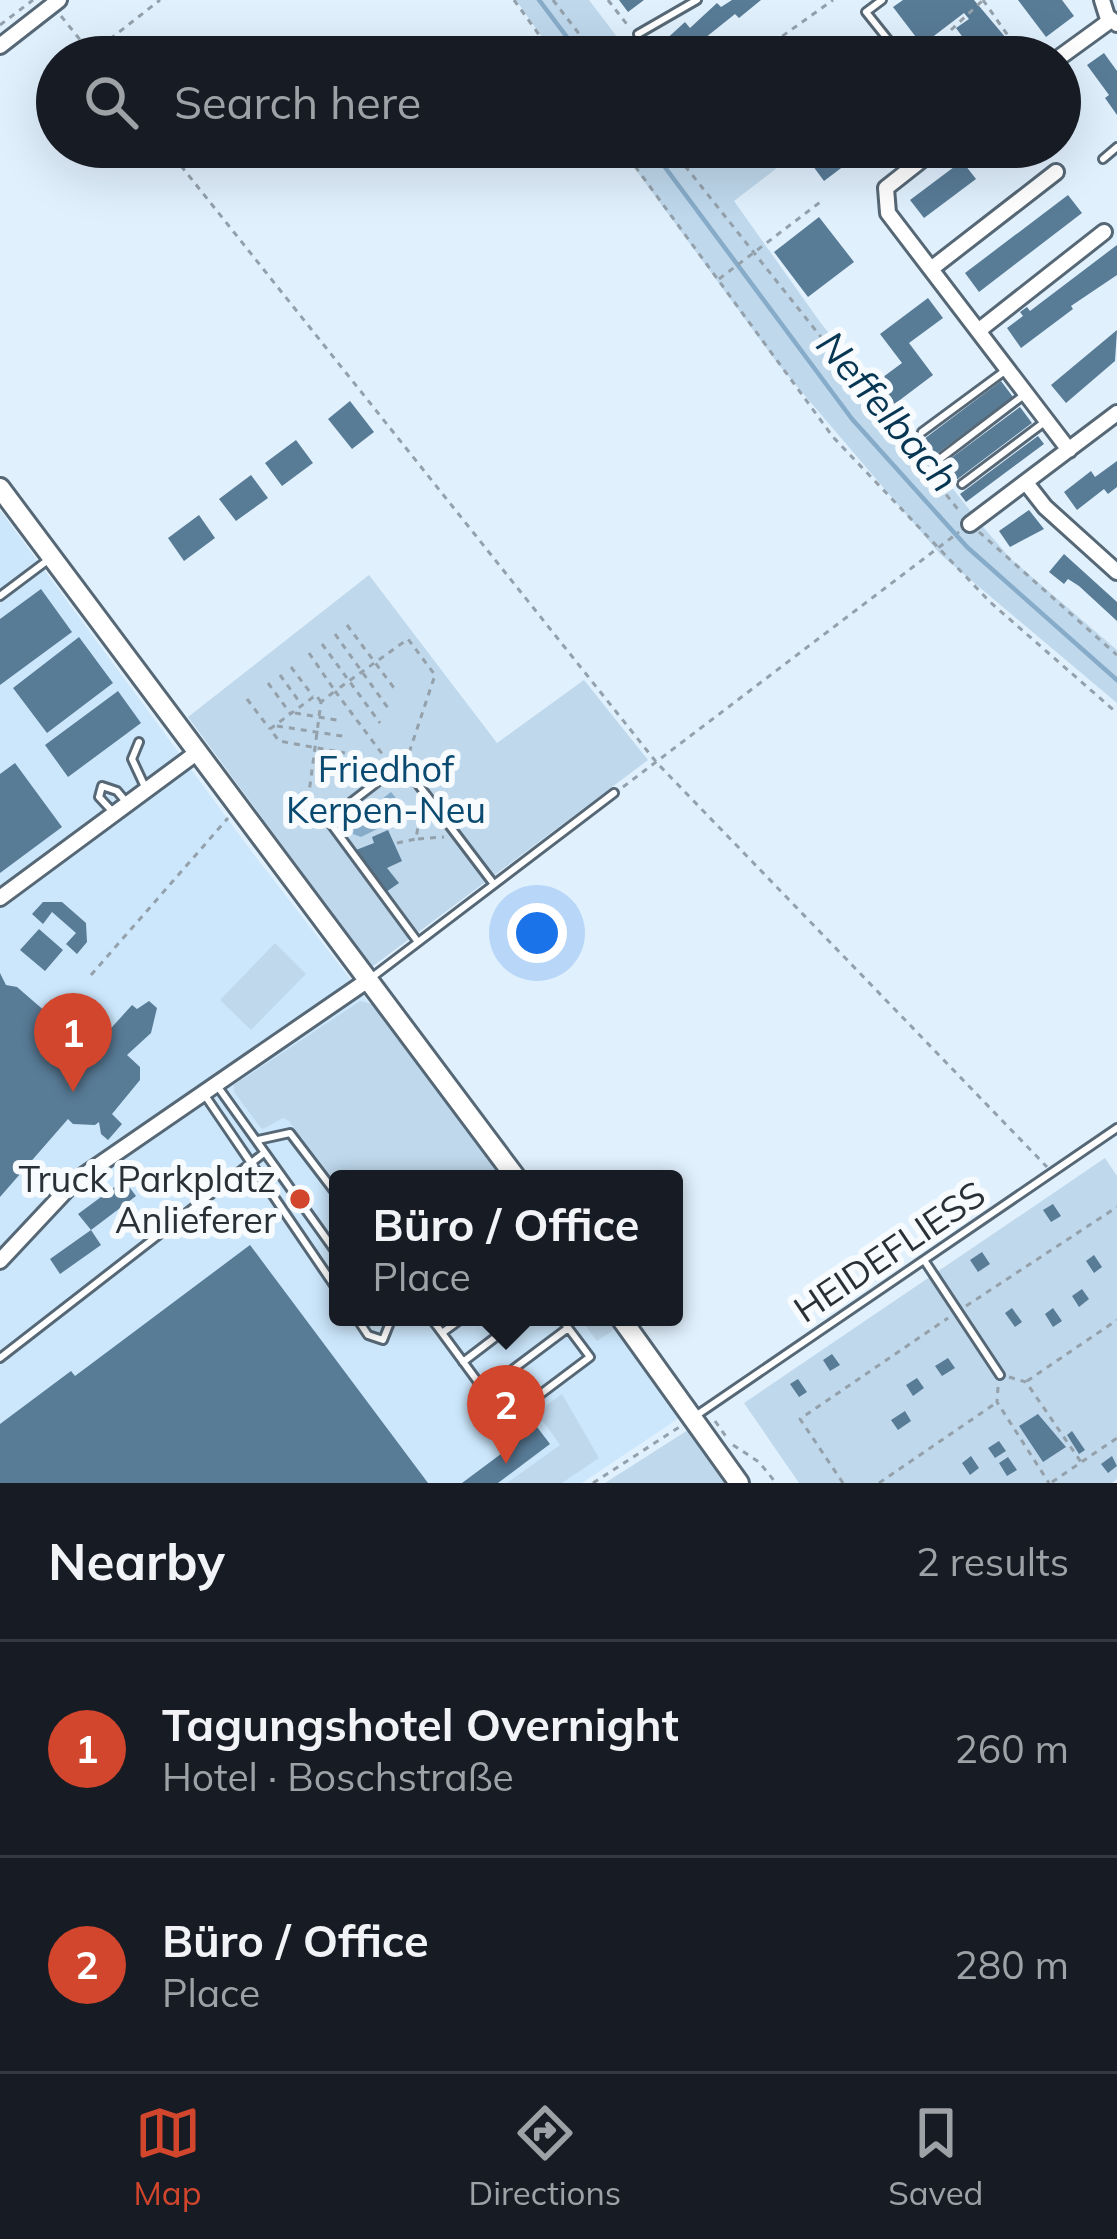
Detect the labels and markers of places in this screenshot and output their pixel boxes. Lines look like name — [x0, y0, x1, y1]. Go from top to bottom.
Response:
pin: 1 — [34, 993, 112, 1092]
place label: Truck Parkplatz Anlieferer — [19, 1156, 276, 1242]
marker: Truck Parkplatz Anlieferer — [287, 1186, 313, 1212]
pin: 2 — [467, 1365, 545, 1464]

